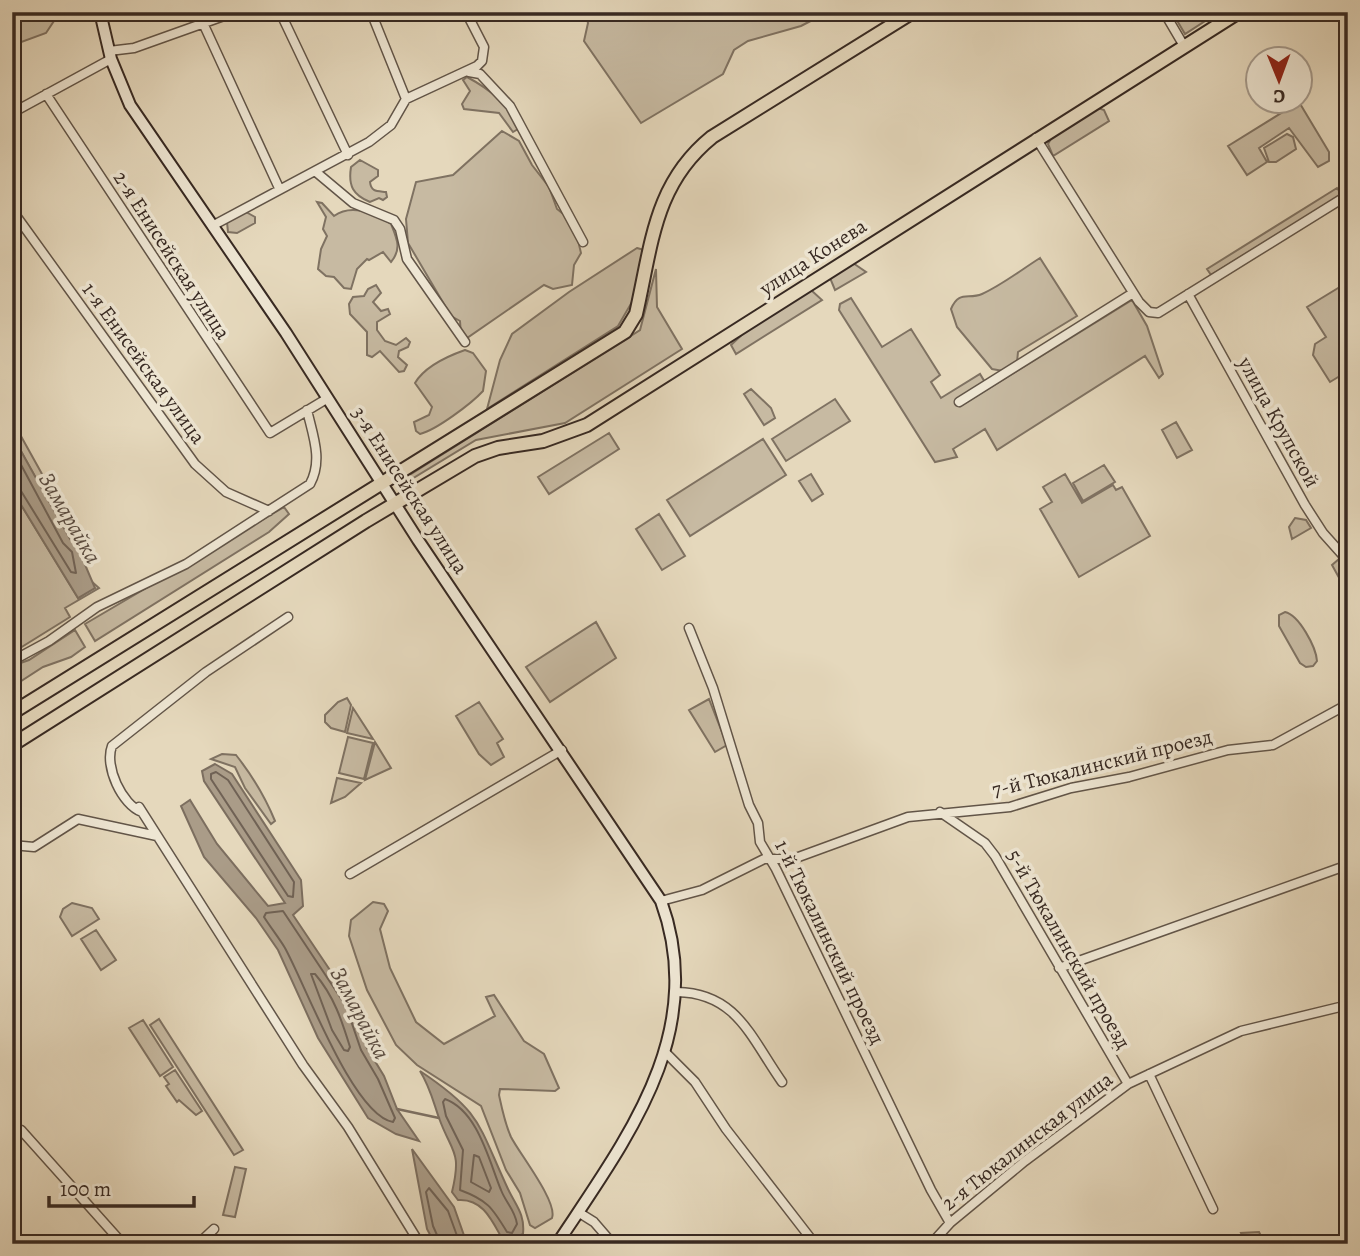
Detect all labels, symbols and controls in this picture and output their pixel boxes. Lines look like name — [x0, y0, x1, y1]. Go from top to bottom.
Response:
north arrow — [1244, 46, 1314, 116]
text: С — [1273, 83, 1285, 109]
street label: 2-я Енисейская улица — [107, 165, 237, 345]
street label: улица Конева — [753, 212, 872, 303]
street label: 1-я Енисейская улица — [76, 277, 212, 450]
street label: улица Крупской — [1231, 351, 1326, 492]
street label: 3-я Енисейская улица — [345, 401, 475, 580]
water label: Замарайка — [31, 466, 109, 570]
street label: 7-й Тюкалинский проезд — [989, 722, 1215, 804]
street label: 1-й Тюкалинский проезд — [768, 835, 892, 1049]
street label: 5-й Тюкалинский проезд — [1000, 844, 1138, 1054]
water label: Замарайка — [323, 961, 398, 1065]
street label: 2-я Тюкалинская улица — [935, 1065, 1119, 1217]
scale bar — [49, 1165, 194, 1209]
text: 100 m — [60, 1175, 111, 1203]

